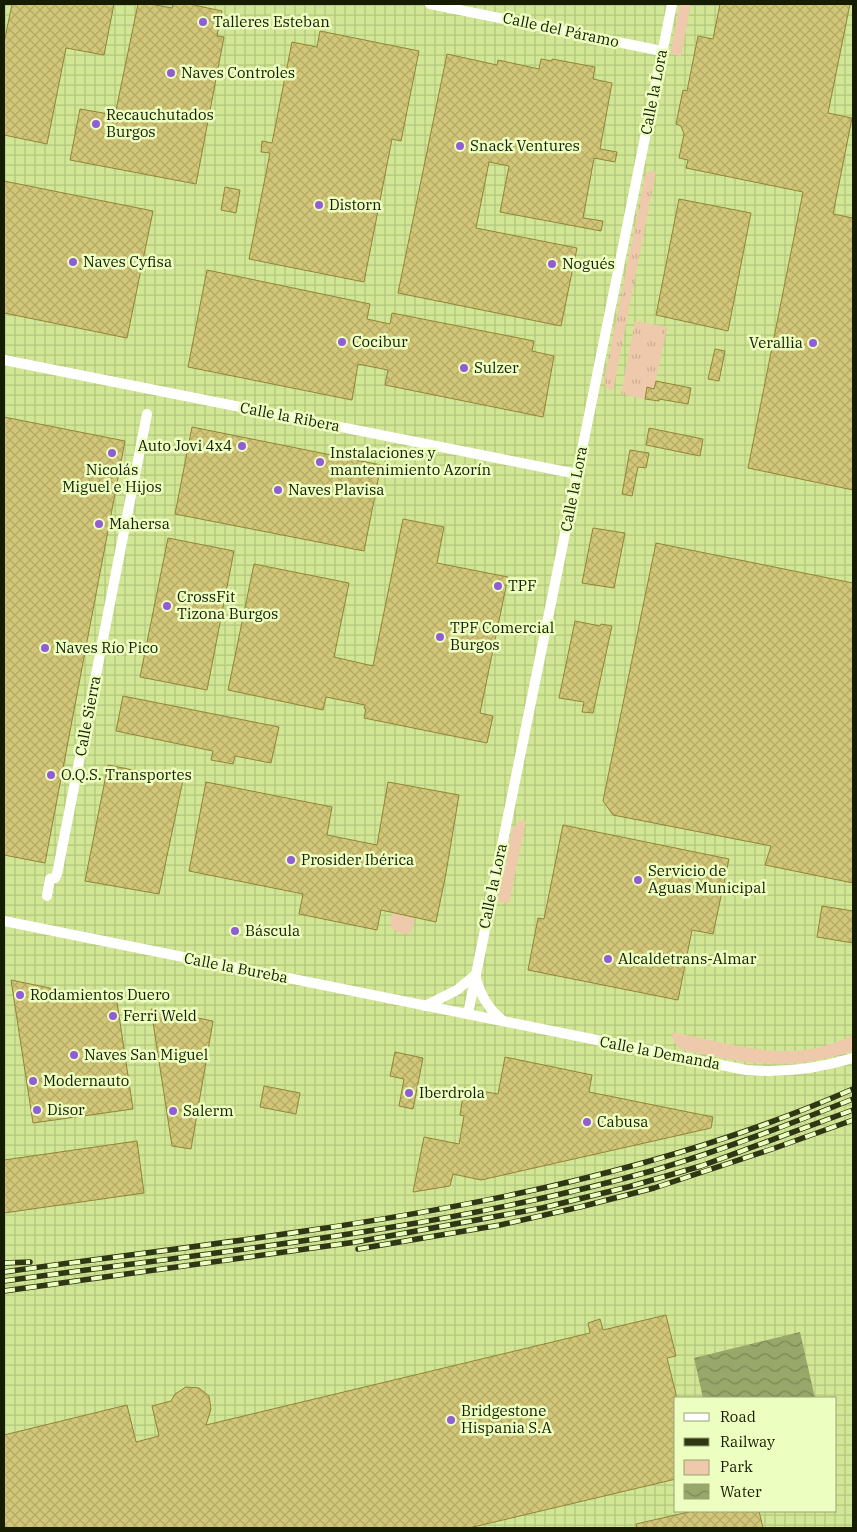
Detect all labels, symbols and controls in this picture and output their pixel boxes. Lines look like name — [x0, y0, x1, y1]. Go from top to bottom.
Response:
street label: Calle del Páramo — [501, 8, 621, 51]
place label: Talleres Esteban — [213, 12, 330, 31]
marker: Talleres Esteban — [197, 16, 209, 28]
street label: Calle la Lora — [636, 48, 671, 136]
place label: Naves Controles — [181, 63, 295, 82]
marker: Naves Controles — [165, 67, 177, 79]
place label: Recauchutados Burgos — [106, 105, 214, 141]
marker: Recauchutados Burgos — [90, 118, 102, 130]
place label: Snack Ventures — [470, 136, 580, 155]
marker: Snack Ventures — [454, 140, 466, 152]
place label: Distorn — [329, 195, 382, 214]
marker: Distorn — [313, 199, 325, 211]
place label: Naves Cyfisa — [83, 252, 172, 271]
place label: Nogués — [562, 254, 615, 273]
marker: Naves Cyfisa — [67, 256, 79, 268]
marker: Nogués — [546, 258, 558, 270]
place label: Cocibur — [352, 332, 408, 351]
place label: Verallia — [749, 333, 803, 352]
marker: Cocibur — [336, 336, 348, 348]
marker: Verallia — [807, 337, 819, 349]
place label: Sulzer — [474, 358, 519, 377]
marker: Sulzer — [458, 362, 470, 374]
street label: Calle la Ribera — [239, 398, 342, 435]
place label: Auto Jovi 4x4 — [138, 436, 232, 455]
marker: Auto Jovi 4x4 — [236, 440, 248, 452]
place label: Instalaciones y mantenimiento Azorín — [330, 443, 491, 479]
street label: Calle la Lora — [556, 445, 591, 533]
marker: Nicolás Miguel e Hijos — [106, 447, 118, 459]
marker: Instalaciones y mantenimiento Azorín — [314, 456, 326, 468]
place label: Nicolás Miguel e Hijos — [62, 460, 162, 496]
place label: Naves Plavisa — [288, 480, 384, 499]
marker: Naves Plavisa — [272, 484, 284, 496]
place label: Mahersa — [109, 514, 170, 533]
marker: Mahersa — [93, 518, 105, 530]
place label: TPF — [508, 576, 537, 595]
marker: TPF — [492, 580, 504, 592]
place label: CrossFit Tizona Burgos — [177, 587, 278, 623]
marker: CrossFit Tizona Burgos — [161, 600, 173, 612]
place label: TPF Comercial Burgos — [450, 618, 554, 654]
marker: TPF Comercial Burgos — [434, 631, 446, 643]
place label: Naves Río Pico — [55, 638, 158, 657]
marker: Naves Río Pico — [39, 642, 51, 654]
street label: Calle Sierra — [70, 674, 105, 758]
place label: O.Q.S. Transportes — [61, 765, 192, 784]
marker: O.Q.S. Transportes — [45, 769, 57, 781]
street label: Calle la Lora — [474, 842, 511, 930]
place label: Prosider Ibérica — [301, 850, 414, 869]
marker: Prosider Ibérica — [285, 854, 297, 866]
place label: Servicio de Aguas Municipal — [648, 861, 766, 897]
marker: Servicio de Aguas Municipal — [632, 874, 644, 886]
place label: Báscula — [245, 921, 300, 940]
marker: Báscula — [229, 925, 241, 937]
street label: Calle la Bureba — [182, 948, 290, 987]
place label: Alcaldetrans-Almar — [618, 949, 757, 968]
marker: Alcaldetrans-Almar — [602, 953, 614, 965]
place label: Rodamientos Duero — [30, 985, 170, 1004]
marker: Rodamientos Duero — [14, 989, 26, 1001]
place label: Ferri Weld — [123, 1006, 197, 1025]
marker: Ferri Weld — [107, 1010, 119, 1022]
street label: Calle la Demanda — [598, 1031, 722, 1074]
place label: Naves San Miguel — [84, 1045, 208, 1064]
marker: Naves San Miguel — [68, 1049, 80, 1061]
place label: Modernauto — [43, 1071, 129, 1090]
marker: Modernauto — [27, 1075, 39, 1087]
place label: Iberdrola — [419, 1083, 485, 1102]
marker: Iberdrola — [403, 1087, 415, 1099]
place label: Disor — [47, 1100, 85, 1119]
place label: Salerm — [183, 1101, 234, 1120]
marker: Disor — [31, 1104, 43, 1116]
marker: Salerm — [167, 1105, 179, 1117]
place label: Cabusa — [597, 1112, 648, 1131]
marker: Cabusa — [581, 1116, 593, 1128]
legend — [674, 1397, 837, 1512]
place label: Bridgestone Hispania S.A — [461, 1401, 552, 1437]
text: Road — [720, 1407, 756, 1426]
marker: Bridgestone Hispania S.A — [445, 1414, 457, 1426]
text: Railway — [720, 1432, 775, 1451]
text: Park — [720, 1457, 753, 1476]
text: Water — [720, 1482, 762, 1501]

